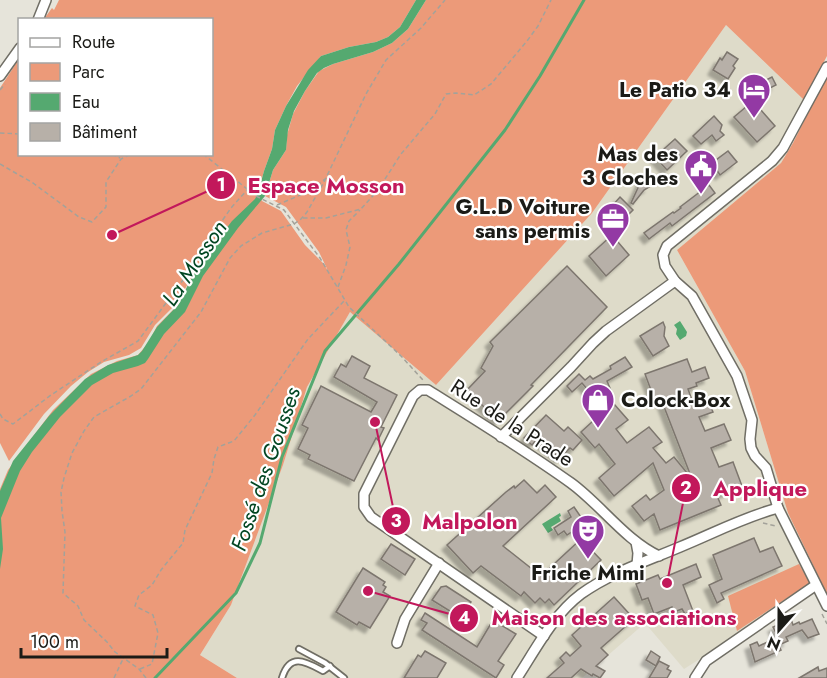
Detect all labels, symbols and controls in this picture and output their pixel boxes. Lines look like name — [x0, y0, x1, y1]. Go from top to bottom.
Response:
legend — [18, 18, 213, 156]
text: Route — [72, 29, 115, 55]
text: Parc — [72, 59, 105, 85]
hotel icon: Le Patio 34 — [736, 72, 772, 119]
place label: Le Patio 34 — [619, 75, 731, 105]
text: Eau — [72, 89, 100, 115]
text: Bâtiment — [72, 119, 138, 145]
place label: Mas des 3 Cloches — [582, 139, 678, 193]
public building icon: Mas des 3 Cloches — [683, 148, 719, 195]
callout: Espace Mosson — [206, 165, 417, 205]
text: Espace Mosson — [247, 169, 405, 201]
text: 1 — [216, 172, 226, 198]
place label: G.L.D Voiture sans permis — [456, 192, 590, 246]
office icon: G.L.D Voiture sans permis — [595, 201, 631, 248]
water label: La Mosson — [153, 214, 235, 312]
street label: Rue de la Prade — [445, 372, 580, 474]
shop icon: Colock-Box — [580, 382, 616, 429]
water label: Fossé des Gousses — [222, 383, 308, 555]
place label: Colock-Box — [621, 385, 731, 415]
callout: Applique — [671, 468, 819, 508]
text: Applique — [712, 472, 807, 504]
text: 2 — [680, 475, 692, 501]
callout: Malpolon — [381, 501, 530, 541]
text: Malpolon — [422, 505, 518, 537]
text: 3 — [390, 508, 402, 534]
theatre icon: Friche Mimi — [570, 513, 606, 560]
place label: Friche Mimi — [531, 558, 645, 588]
callout: Maison des associations — [449, 598, 748, 638]
north arrow — [749, 600, 809, 660]
text: Maison des associations — [491, 601, 737, 633]
text: 4 — [458, 605, 470, 631]
scale bar — [21, 621, 166, 659]
text: 100 m — [30, 629, 79, 655]
text: N — [764, 631, 784, 657]

